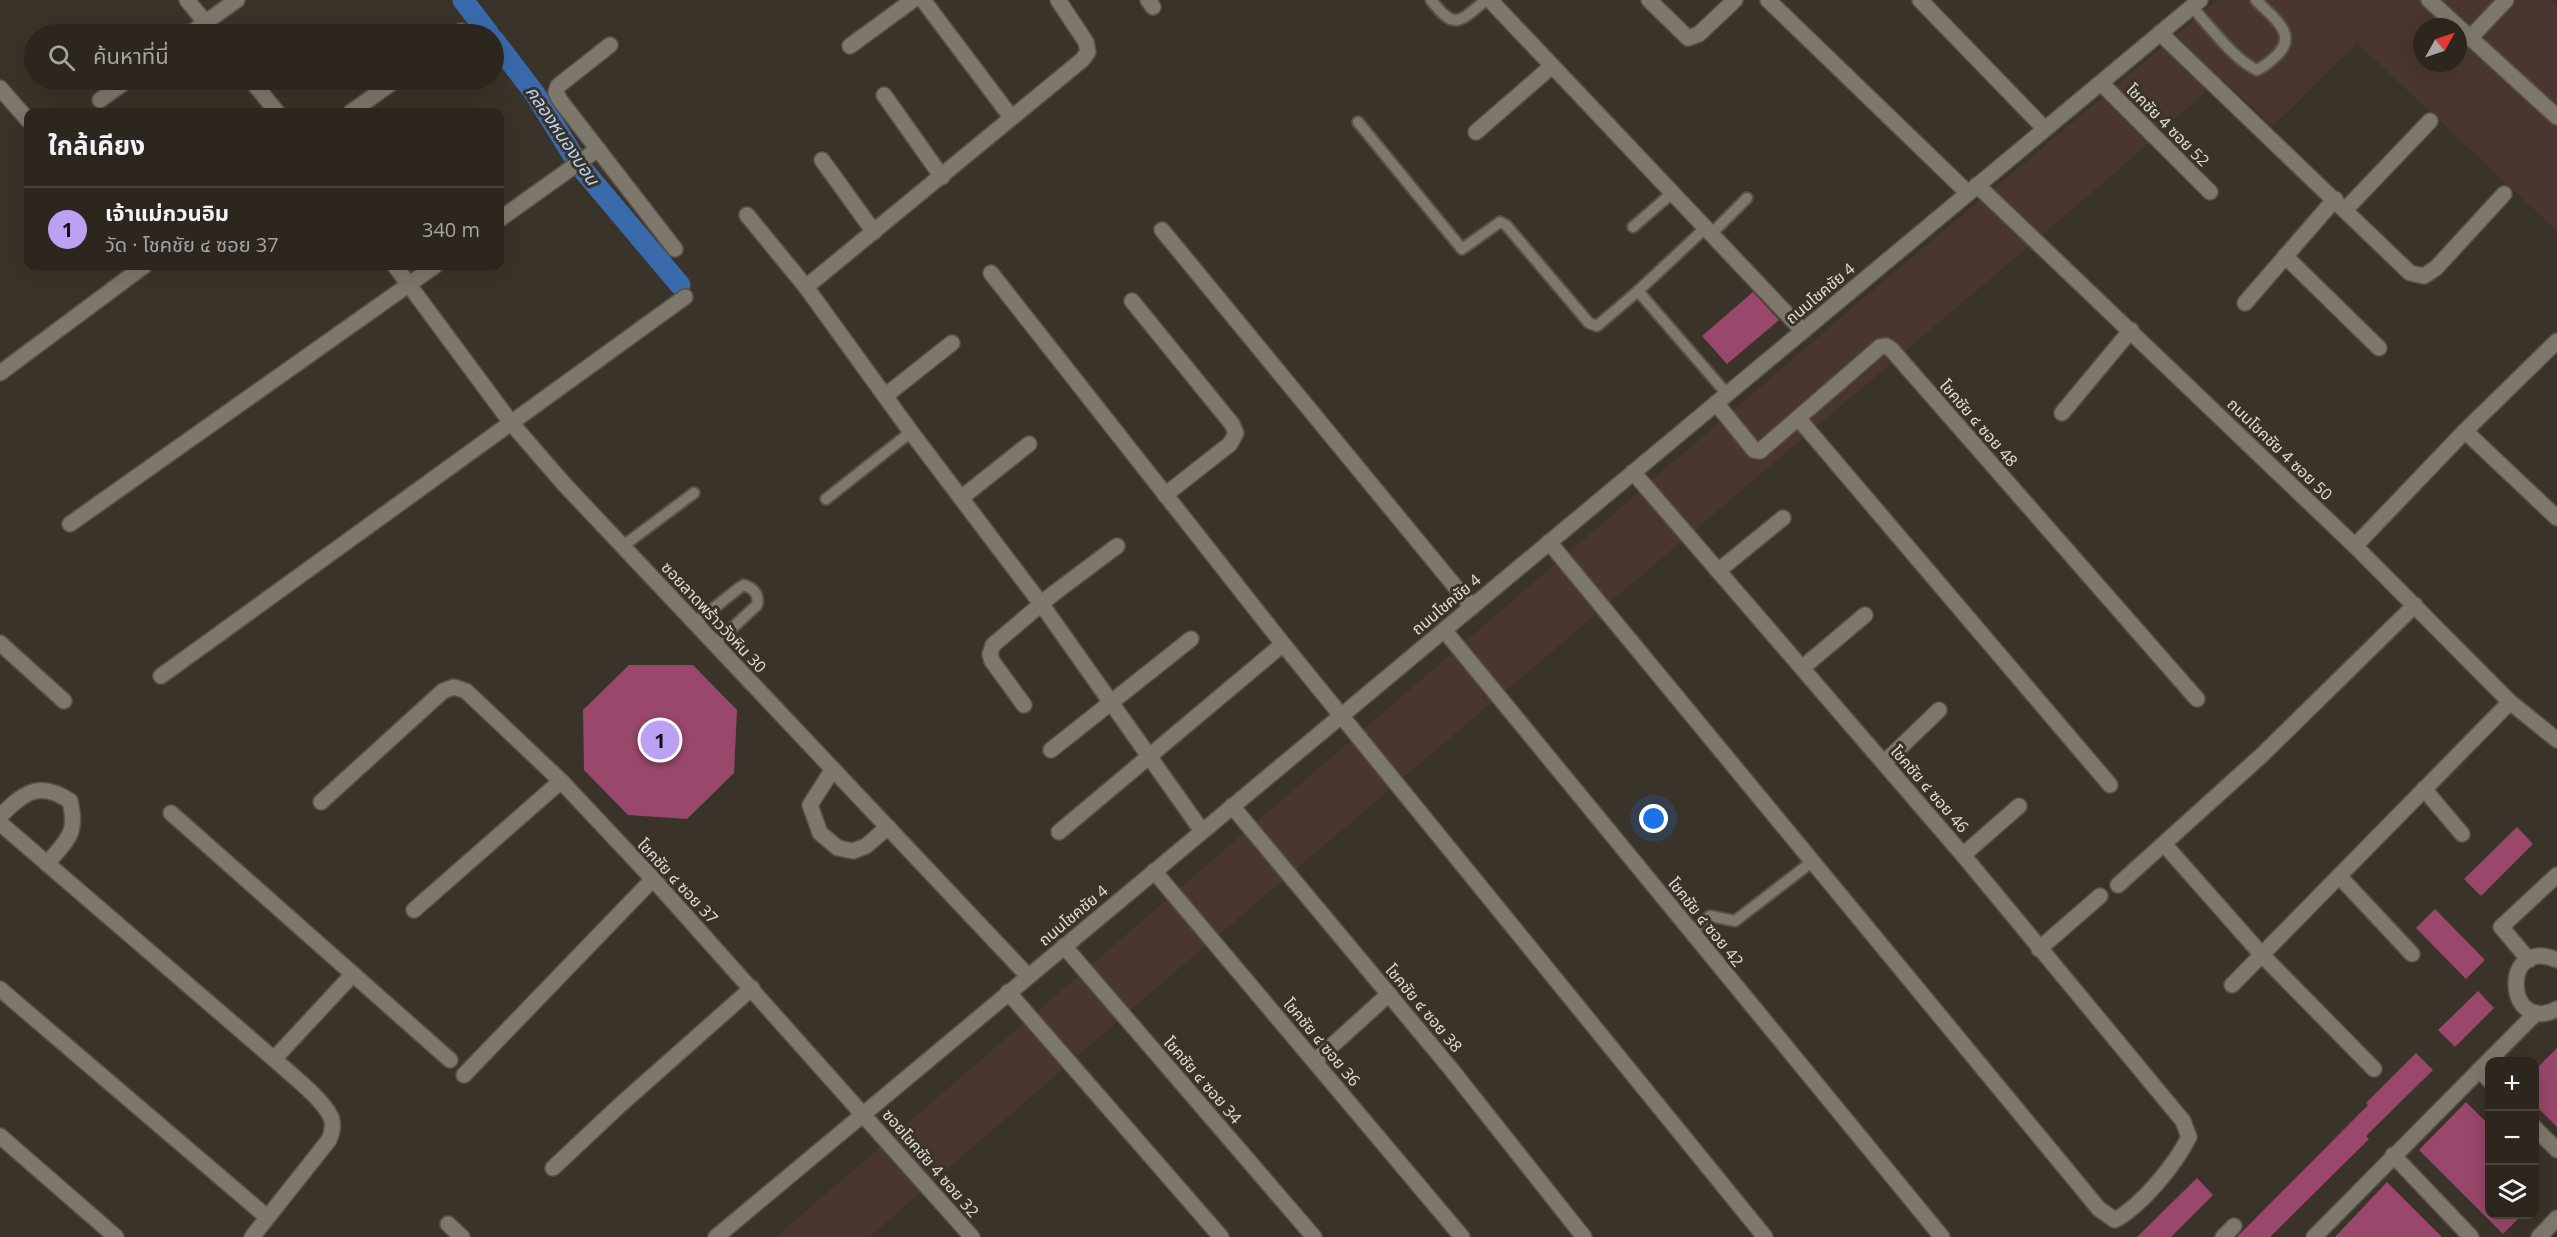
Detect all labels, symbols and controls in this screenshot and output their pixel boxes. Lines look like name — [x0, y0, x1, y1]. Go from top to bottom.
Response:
north arrow — [2413, 18, 2467, 72]
search box — [24, 24, 504, 90]
text: ค้นหาที่นี่ — [93, 40, 169, 70]
icon: search — [45, 41, 78, 74]
street label: โชคชัย 4 ซอย 52 — [2122, 79, 2214, 171]
water label: คลองหนองบอน — [521, 81, 606, 190]
text: ใกล้เคียง — [48, 127, 145, 163]
text: เจ้าแม่กวนอิม — [105, 197, 229, 227]
text: 1 — [62, 216, 73, 243]
text: 340 m — [422, 216, 480, 243]
text: วัด · โชคชัย ๔ ซอย 37 — [105, 231, 279, 258]
street label: ถนนโชคชัย 4 — [1781, 258, 1859, 328]
street label: โชคชัย ๔ ซอย 48 — [1935, 375, 2023, 471]
street label: ถนนโชคชัย 4 ซอย 50 — [2223, 393, 2337, 505]
street label: ซอยลาดพร้าววังหิน 30 — [657, 557, 771, 677]
street label: ถนนโชคชัย 4 — [1407, 569, 1485, 639]
pin: 1 — [640, 718, 680, 762]
street label: โชคชัย ๔ ซอย 46 — [1886, 741, 1974, 837]
your location — [1639, 804, 1668, 833]
street label: โชคชัย ๔ ซอย 37 — [633, 834, 723, 928]
street label: โชคชัย ๔ ซอย 42 — [1663, 873, 1749, 971]
street label: ถนนโชคชัย 4 — [1034, 880, 1112, 950]
street label: โชคชัย ๔ ซอย 38 — [1381, 959, 1467, 1057]
street label: โชคชัย ๔ ซอย 36 — [1279, 993, 1365, 1091]
street label: โชคชัย ๔ ซอย 34 — [1159, 1032, 1247, 1128]
map controls — [2485, 1057, 2539, 1219]
button: + — [2485, 1057, 2539, 1111]
street label: ซอยโชคชัย 4 ซอย 32 — [878, 1104, 984, 1222]
button: − — [2485, 1111, 2539, 1165]
button: layers — [2485, 1165, 2539, 1219]

